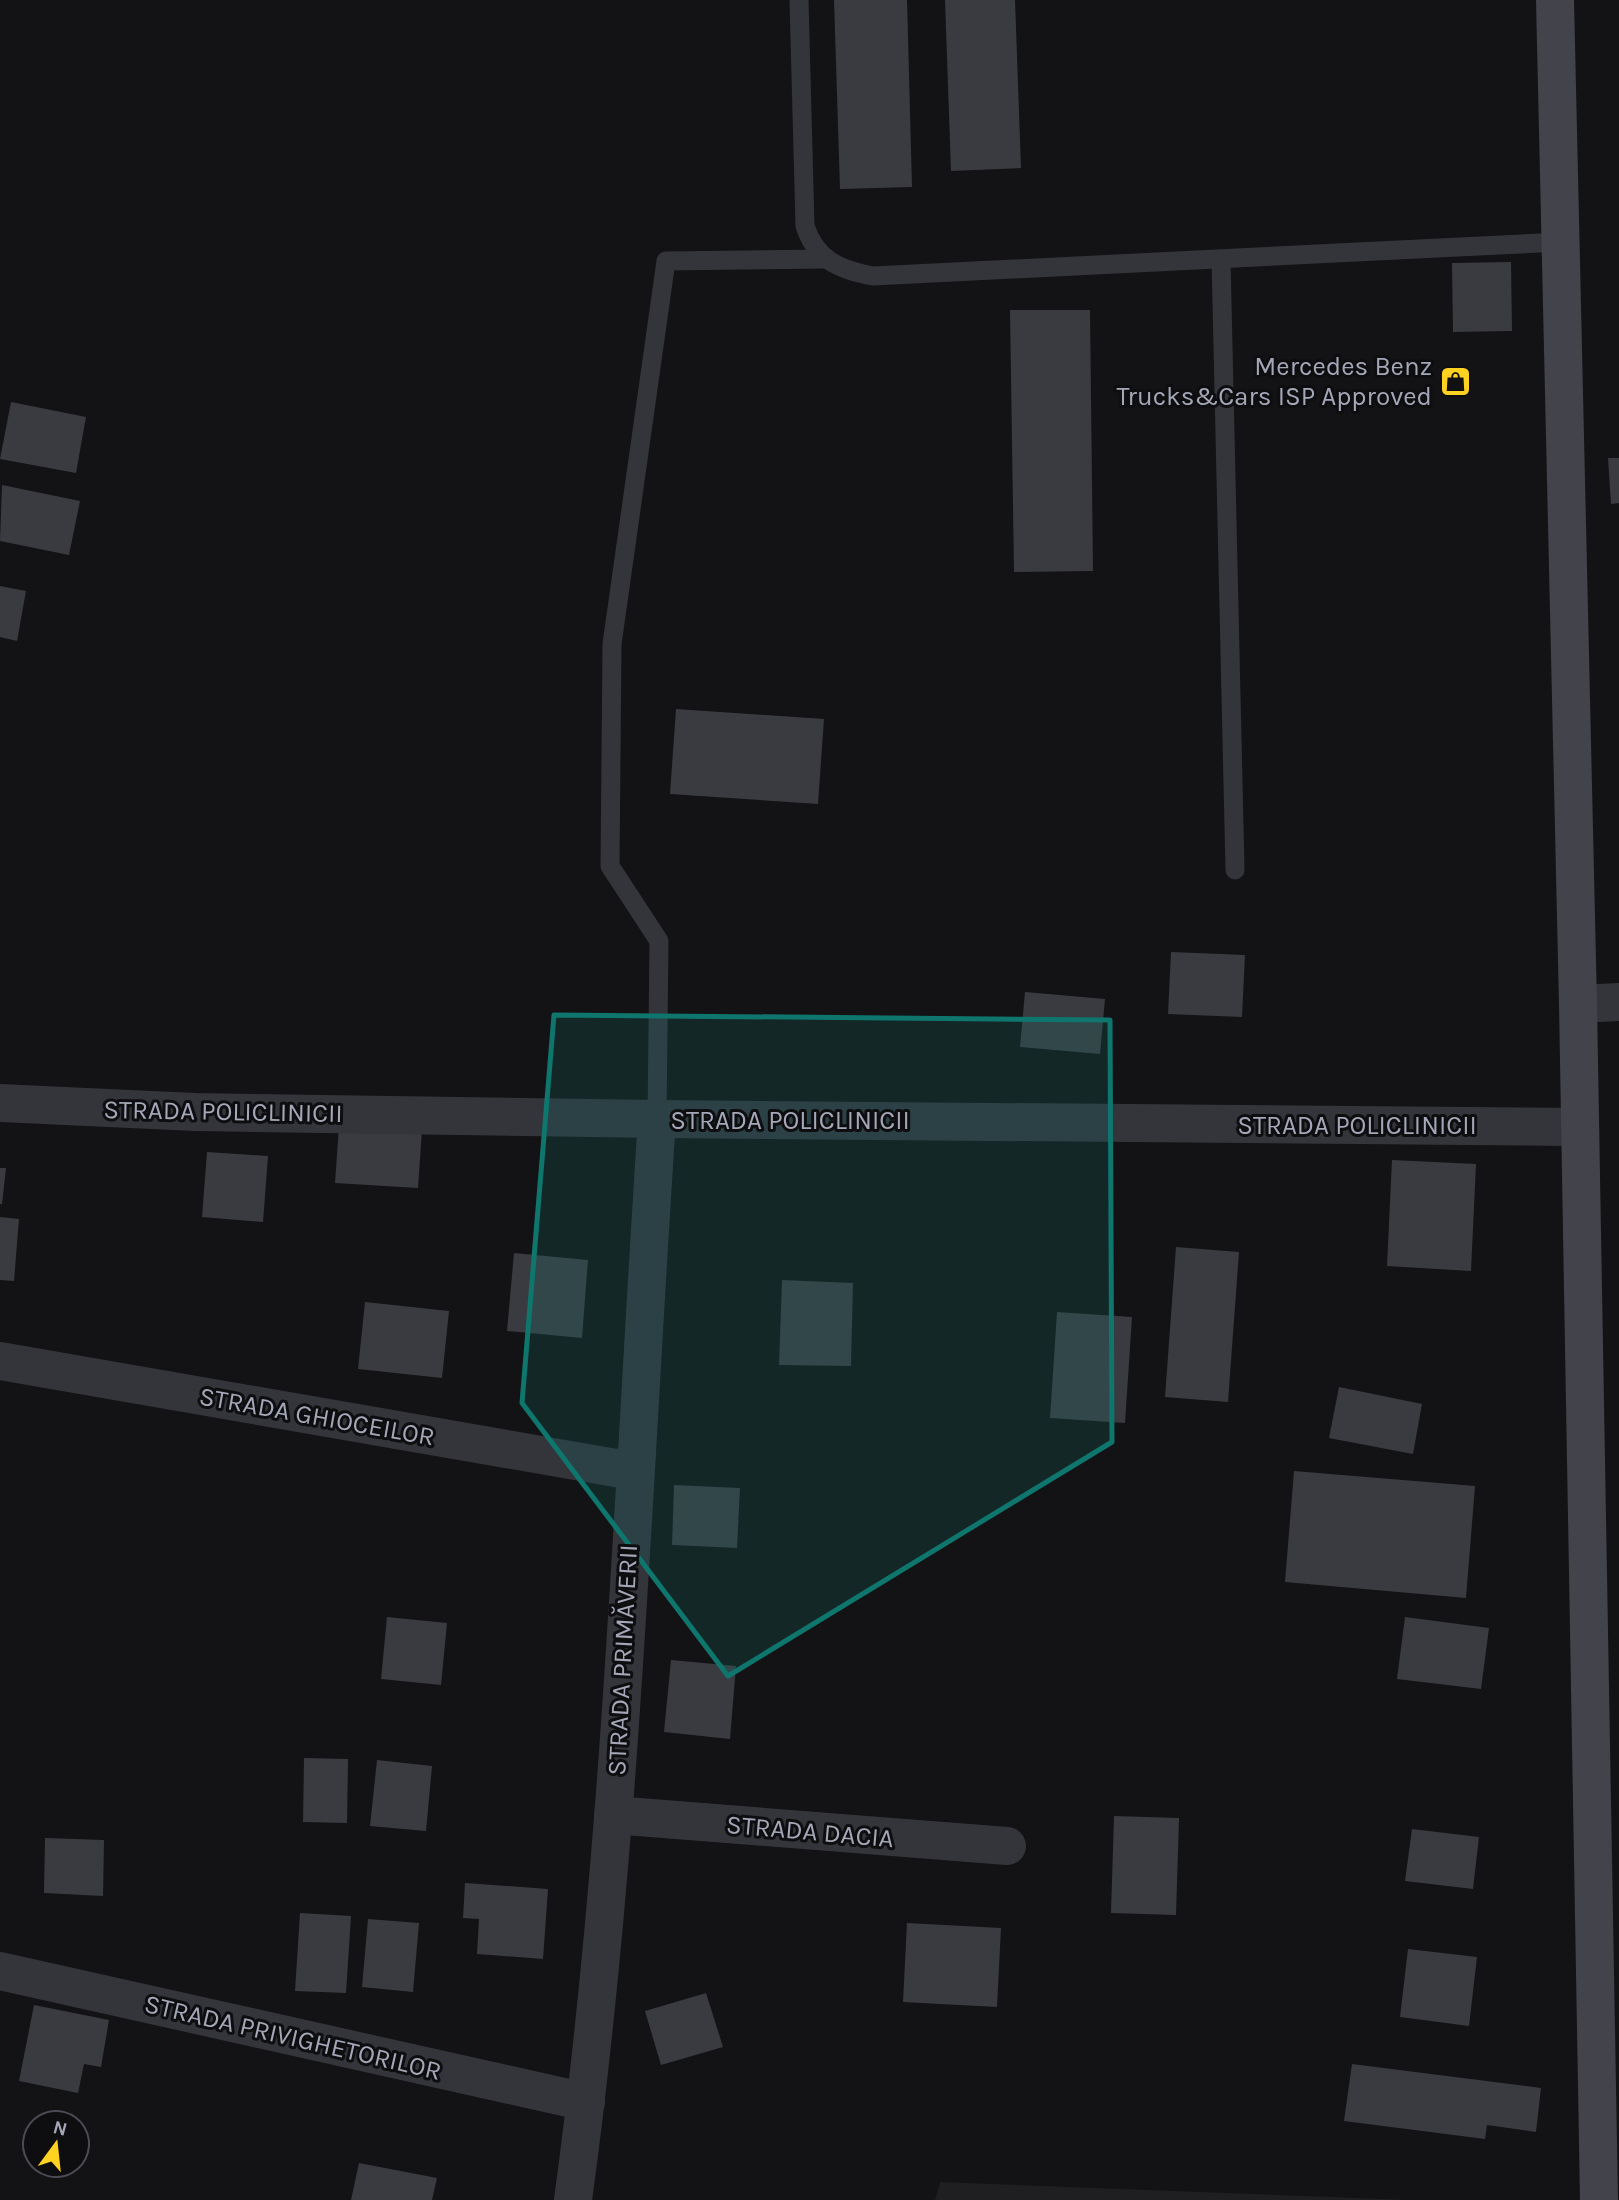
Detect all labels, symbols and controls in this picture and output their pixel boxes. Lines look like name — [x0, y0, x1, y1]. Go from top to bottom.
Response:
place label: Mercedes Benz Trucks&Cars ISP Approved — [1116, 351, 1432, 412]
shop icon: Mercedes Benz Trucks&Cars ISP Approved — [1438, 364, 1472, 398]
street label: STRADA POLICLINICII — [103, 1094, 343, 1129]
street label: STRADA POLICLINICII — [670, 1105, 910, 1136]
street label: STRADA POLICLINICII — [1237, 1110, 1477, 1141]
street label: STRADA GHIOCEILOR — [197, 1380, 437, 1452]
street label: STRADA PRIMĂVERII — [601, 1544, 644, 1776]
street label: STRADA DACIA — [725, 1809, 895, 1854]
street label: STRADA PRIVIGHETORILOR — [141, 1988, 444, 2087]
north arrow — [21, 2109, 91, 2179]
text: N — [51, 2116, 70, 2141]

